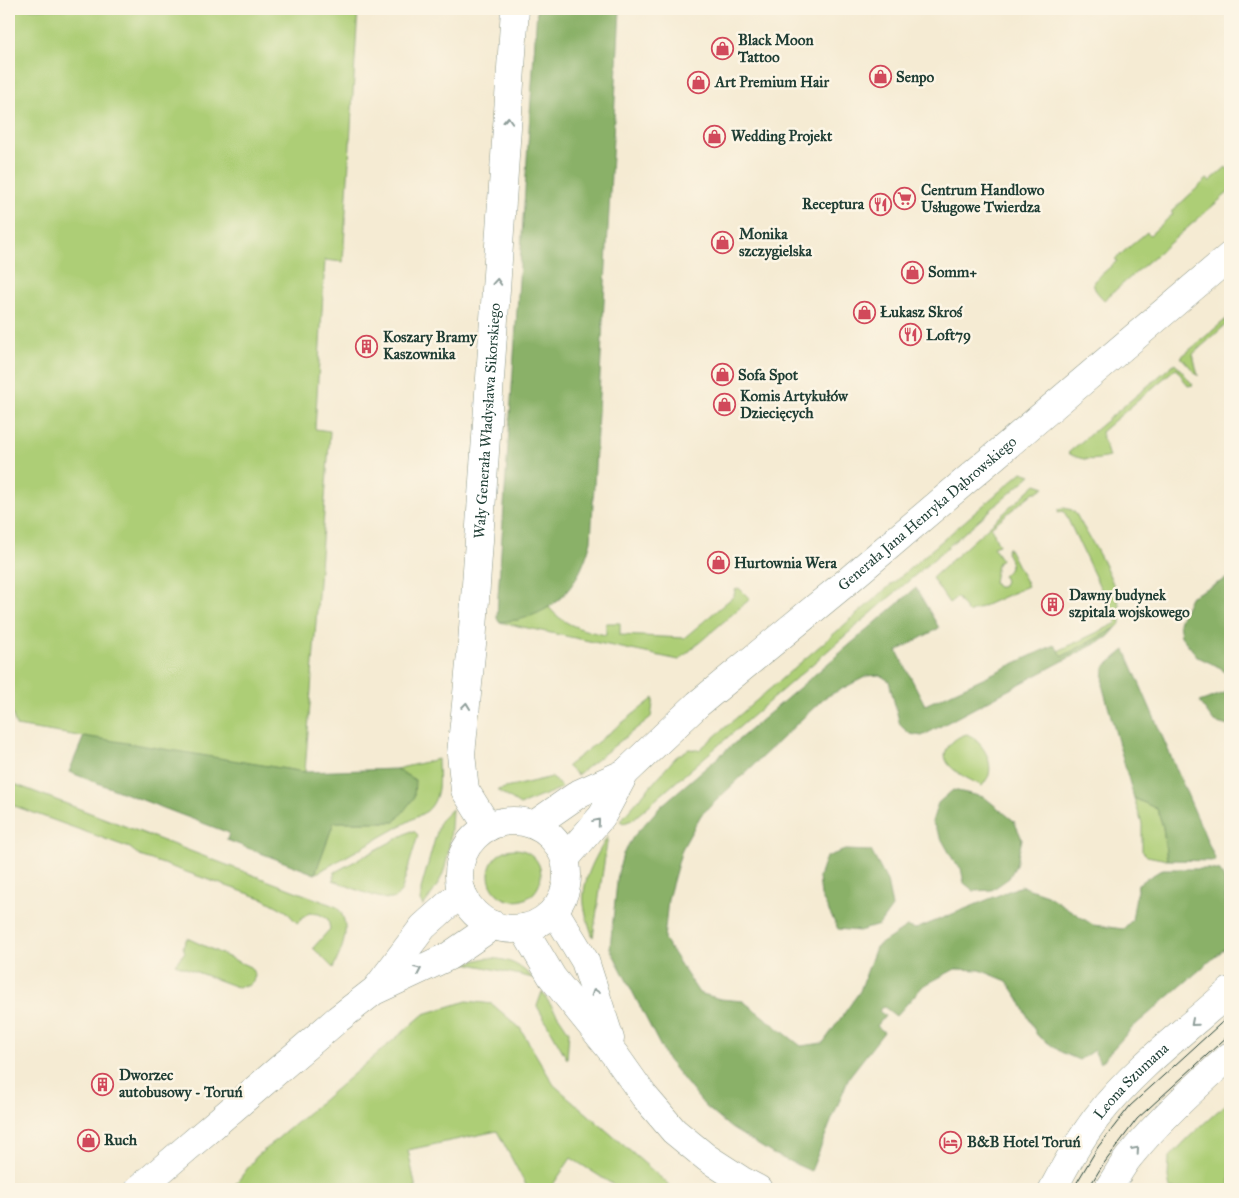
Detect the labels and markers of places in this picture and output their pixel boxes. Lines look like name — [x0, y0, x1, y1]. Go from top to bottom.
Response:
place label: Black Moon Tattoo — [737, 31, 814, 66]
shop icon: Black Moon Tattoo — [710, 37, 734, 61]
shop icon: Senpo — [868, 65, 892, 89]
place label: Senpo — [896, 68, 934, 87]
shop icon: Art Premium Hair — [687, 70, 711, 94]
place label: Art Premium Hair — [714, 73, 829, 91]
shop icon: Wedding Projekt — [703, 124, 727, 148]
place label: Wedding Projekt — [731, 127, 833, 146]
place label: Centrum Handlowo Usługowe Twierdza — [921, 181, 1045, 217]
supermarket icon: Centrum Handlowo Usługowe Twierdza — [893, 187, 917, 211]
restaurant icon: Receptura — [868, 192, 892, 216]
place label: Receptura — [802, 195, 865, 214]
place label: Monika szczygielska — [739, 225, 812, 261]
shop icon: Monika szczygielska — [711, 231, 735, 255]
shop icon: Somm+ — [900, 260, 924, 284]
place label: Somm+ — [928, 263, 977, 281]
shop icon: Łukasz Skroś — [852, 300, 876, 324]
place label: Łukasz Skroś — [880, 303, 964, 321]
restaurant icon: Loft79 — [898, 323, 922, 347]
place label: Loft79 — [926, 326, 971, 345]
place label: Koszary Bramy Kaszownika — [383, 328, 478, 363]
building icon: Koszary Bramy Kaszownika — [355, 334, 379, 358]
shop icon: Sofa Spot — [710, 363, 734, 387]
place label: Sofa Spot — [738, 366, 799, 385]
place label: Komis Artykułów Dziecięcych — [740, 387, 849, 423]
shop icon: Komis Artykułów Dziecięcych — [712, 393, 736, 417]
shop icon: Hurtownia Wera — [706, 551, 730, 575]
place label: Hurtownia Wera — [734, 554, 837, 572]
place label: Dawny budynek szpitala wojskowego — [1069, 586, 1190, 622]
building icon: Dawny budynek szpitala wojskowego — [1041, 592, 1065, 616]
place label: Dworzec autobusowy - Toruń — [119, 1066, 243, 1102]
building icon: Dworzec autobusowy - Toruń — [91, 1072, 115, 1096]
shop icon: Ruch — [76, 1128, 100, 1152]
hotel icon: B&B Hotel Toruń — [939, 1130, 963, 1154]
place label: Ruch — [104, 1131, 138, 1149]
place label: B&B Hotel Toruń — [967, 1133, 1081, 1151]

